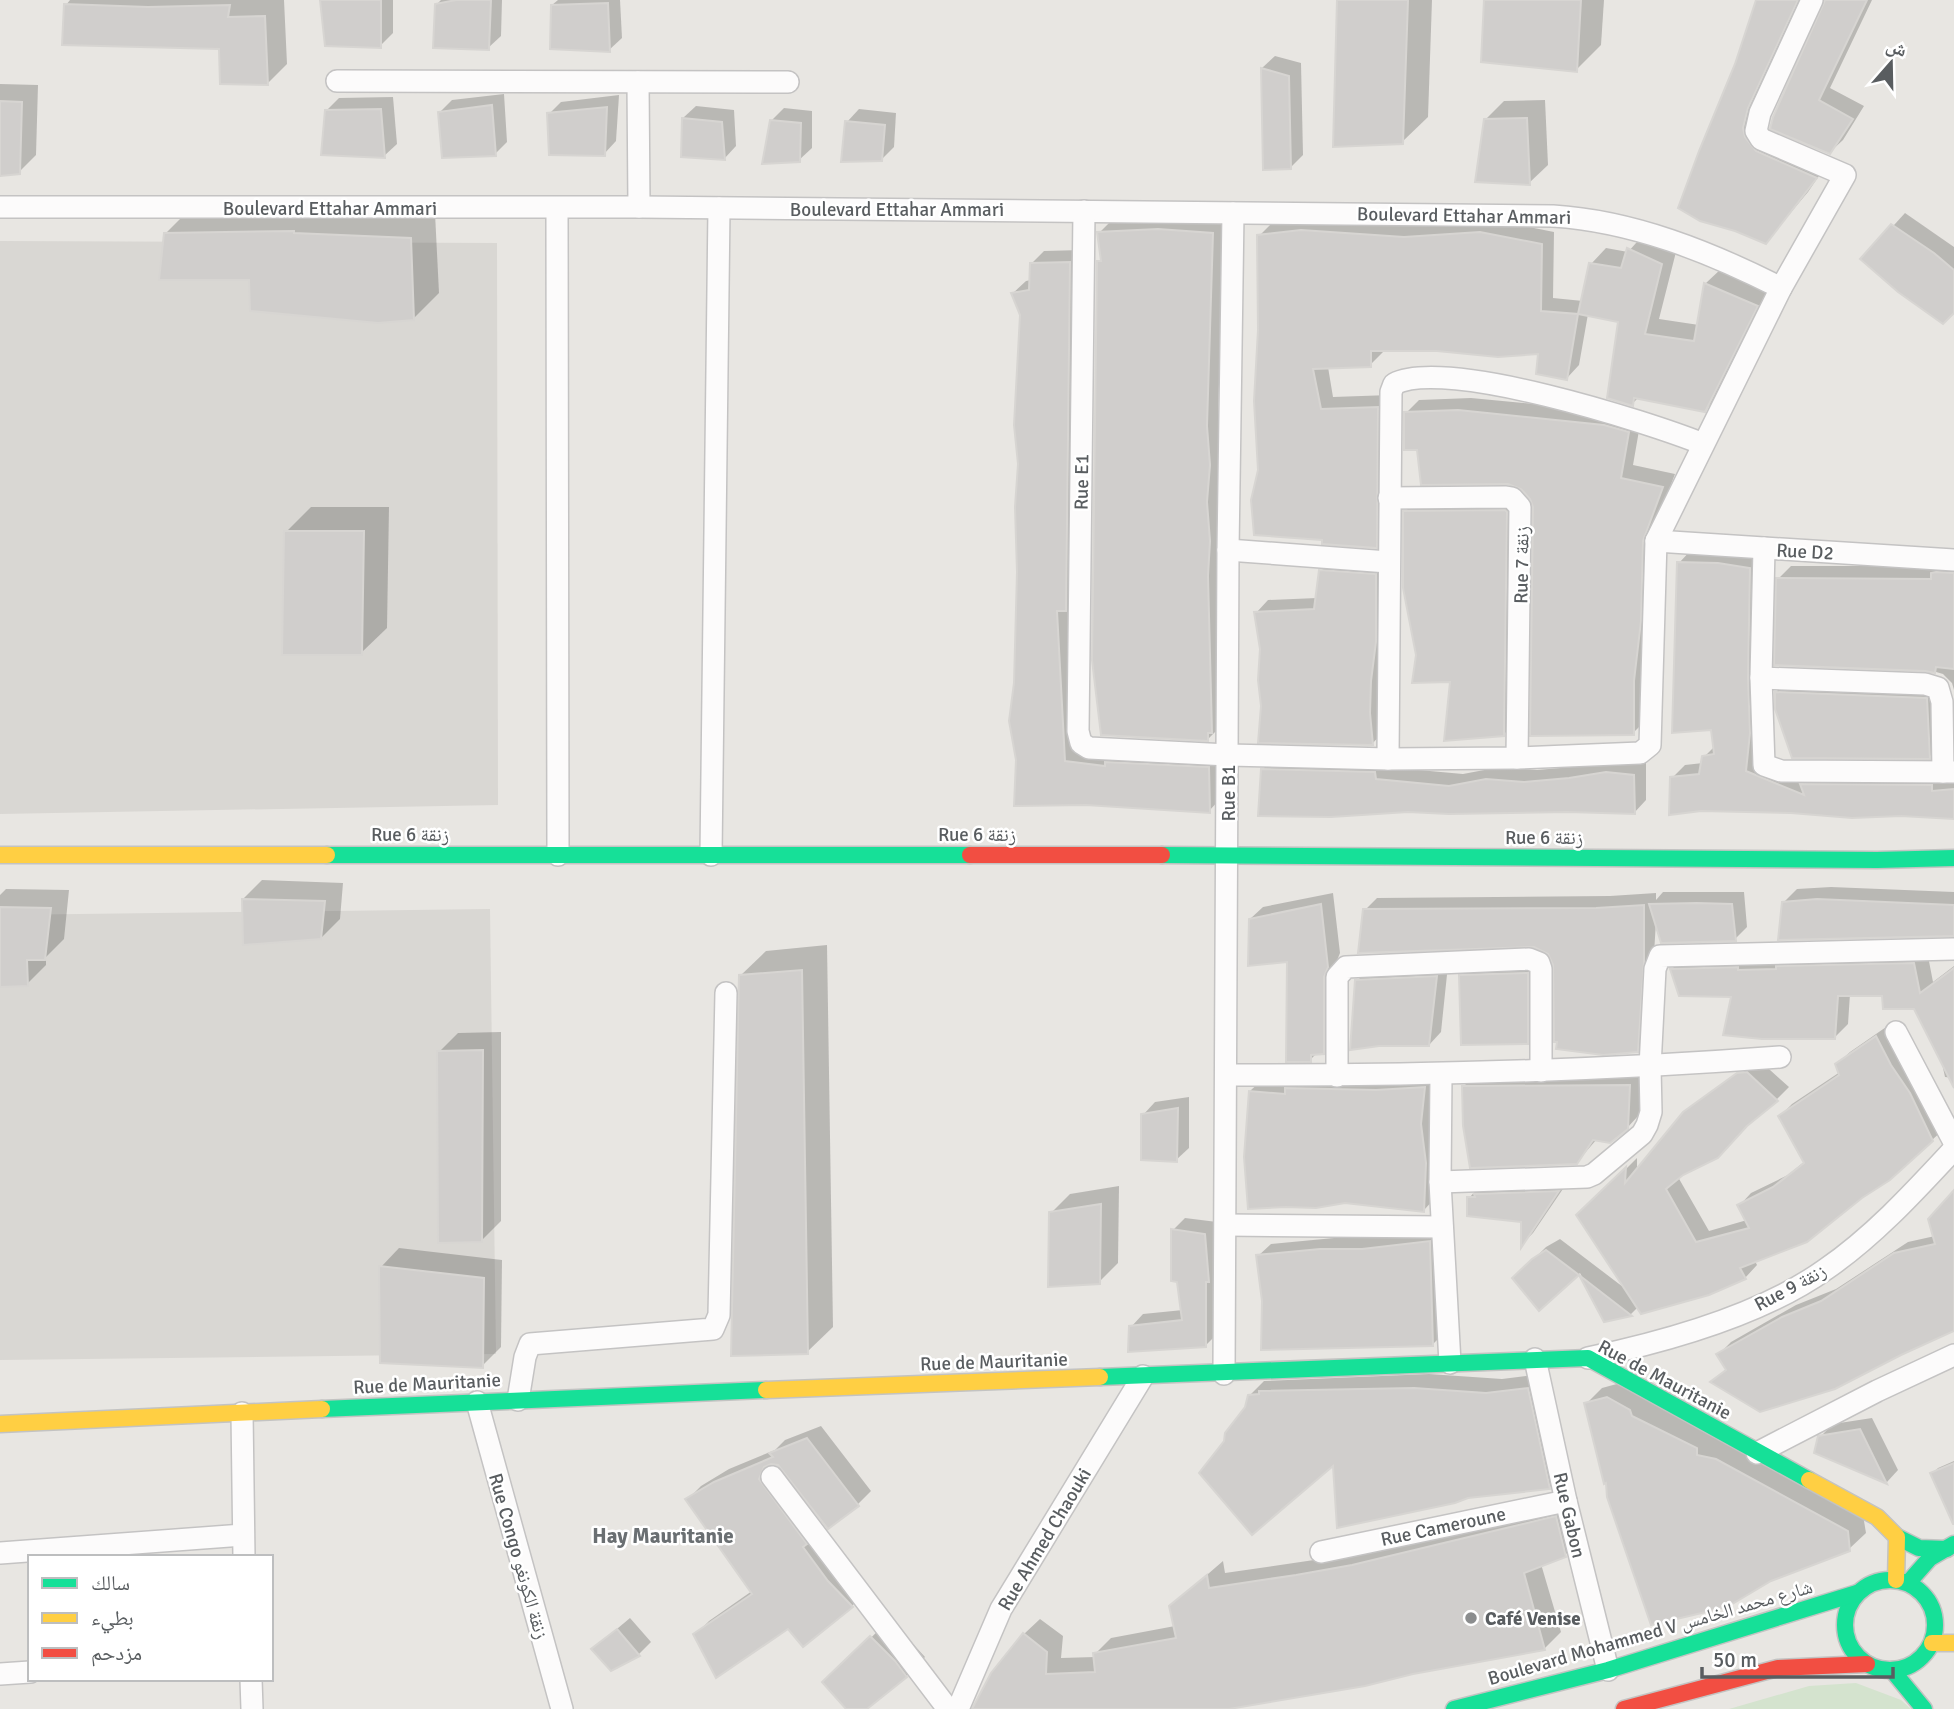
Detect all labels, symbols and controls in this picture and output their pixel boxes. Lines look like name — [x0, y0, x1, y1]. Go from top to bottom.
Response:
north arrow — [1856, 28, 1926, 98]
text: ش — [1883, 33, 1910, 63]
street label: Boulevard Ettahar Ammari — [223, 197, 437, 221]
street label: Boulevard Ettahar Ammari — [790, 198, 1004, 222]
street label: Boulevard Ettahar Ammari — [1357, 202, 1571, 230]
street label: Rue E1 — [1070, 454, 1094, 510]
street label: Rue 7 زنقة — [1509, 526, 1535, 604]
street label: Rue D2 — [1776, 539, 1834, 565]
street label: Rue B1 — [1217, 765, 1241, 821]
street label: Rue 6 زنقة — [371, 823, 449, 847]
street label: Rue 6 زنقة — [938, 823, 1016, 847]
street label: Rue 6 زنقة — [1505, 826, 1583, 850]
street label: Rue 9 زنقة — [1750, 1259, 1831, 1317]
street label: Rue de Mauritanie — [1594, 1335, 1735, 1425]
street label: Rue de Mauritanie — [920, 1347, 1068, 1377]
street label: Rue de Mauritanie — [353, 1368, 502, 1400]
street label: Rue Ahmed Chaouki — [993, 1464, 1097, 1615]
street label: Rue Gabon — [1548, 1470, 1591, 1560]
street label: Rue Congo زنقة الكونغو — [483, 1471, 553, 1642]
street label: Rue Cameroune — [1378, 1502, 1508, 1552]
district label: Hay Mauritanie — [592, 1523, 734, 1549]
legend — [28, 1555, 273, 1681]
text: سالك — [91, 1570, 130, 1596]
street label: Boulevard Mohammed V شارع محمد الخامس — [1485, 1575, 1815, 1691]
text: بطيء — [91, 1605, 134, 1634]
place label: Café Venise — [1485, 1607, 1581, 1631]
marker: Café Venise — [1463, 1610, 1479, 1626]
scale bar — [1702, 1636, 1893, 1680]
text: مزدحم — [91, 1640, 142, 1667]
text: 50 m — [1713, 1647, 1757, 1673]

